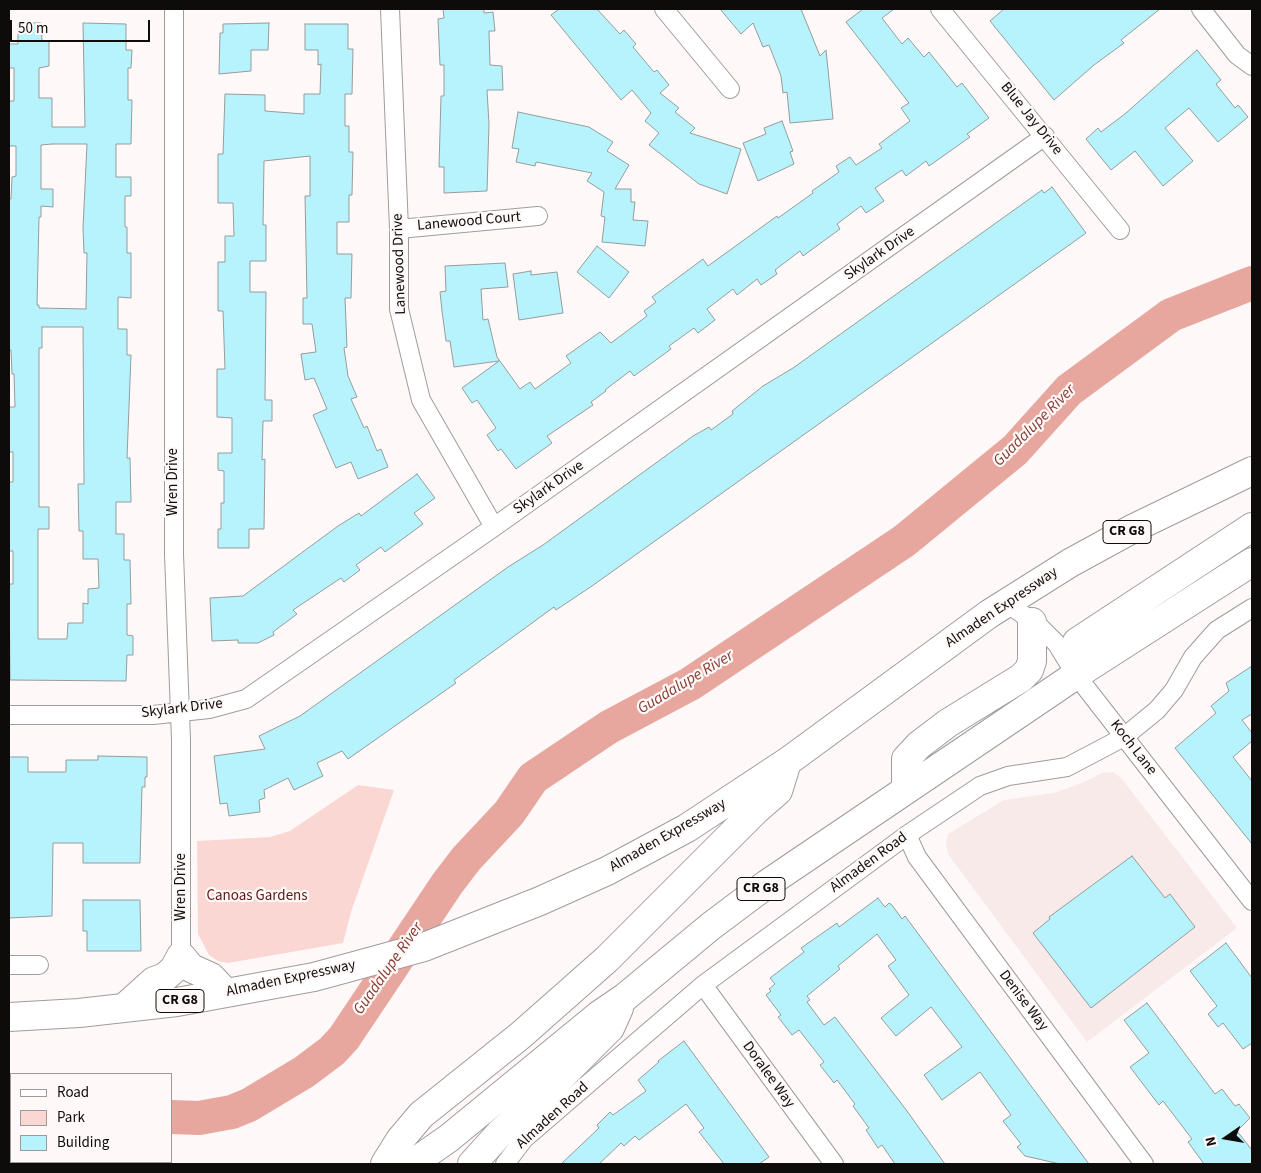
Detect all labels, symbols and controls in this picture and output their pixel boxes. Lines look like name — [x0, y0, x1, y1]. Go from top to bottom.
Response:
scale bar — [12, 10, 152, 42]
text: 50 m — [18, 18, 48, 39]
street label: Blue Jay Drive — [996, 79, 1066, 159]
street label: Lanewood Court — [416, 209, 522, 235]
street label: Lanewood Drive — [389, 213, 411, 315]
street label: Skylark Drive — [841, 223, 919, 285]
water label: Guadalupe River — [990, 381, 1080, 471]
street label: Wren Drive — [165, 448, 183, 516]
street label: Skylark Drive — [510, 457, 588, 519]
road number: CR G8 — [1103, 520, 1151, 544]
street label: Almaden Expressway — [942, 564, 1062, 652]
water label: Guadalupe River — [635, 647, 737, 719]
street label: Skylark Drive — [140, 695, 224, 723]
street label: Koch Lane — [1106, 717, 1160, 779]
street label: Almaden Expressway — [606, 795, 730, 877]
street label: Almaden Road — [827, 829, 911, 897]
street label: Wren Drive — [173, 853, 191, 921]
road number: CR G8 — [737, 878, 785, 901]
park label: Canoas Gardens — [206, 888, 308, 906]
water label: Guadalupe River — [350, 919, 428, 1019]
street label: Almaden Expressway — [225, 957, 357, 1001]
street label: Denise Way — [994, 967, 1052, 1035]
road number: CR G8 — [156, 989, 204, 1012]
street label: Doralee Way — [738, 1038, 798, 1112]
legend — [10, 1073, 172, 1163]
street label: Almaden Road — [513, 1079, 593, 1153]
text: Road — [57, 1082, 89, 1103]
text: Park — [57, 1107, 85, 1128]
north arrow — [1201, 1113, 1251, 1163]
text: Building — [57, 1132, 109, 1153]
text: N — [1201, 1135, 1222, 1148]

